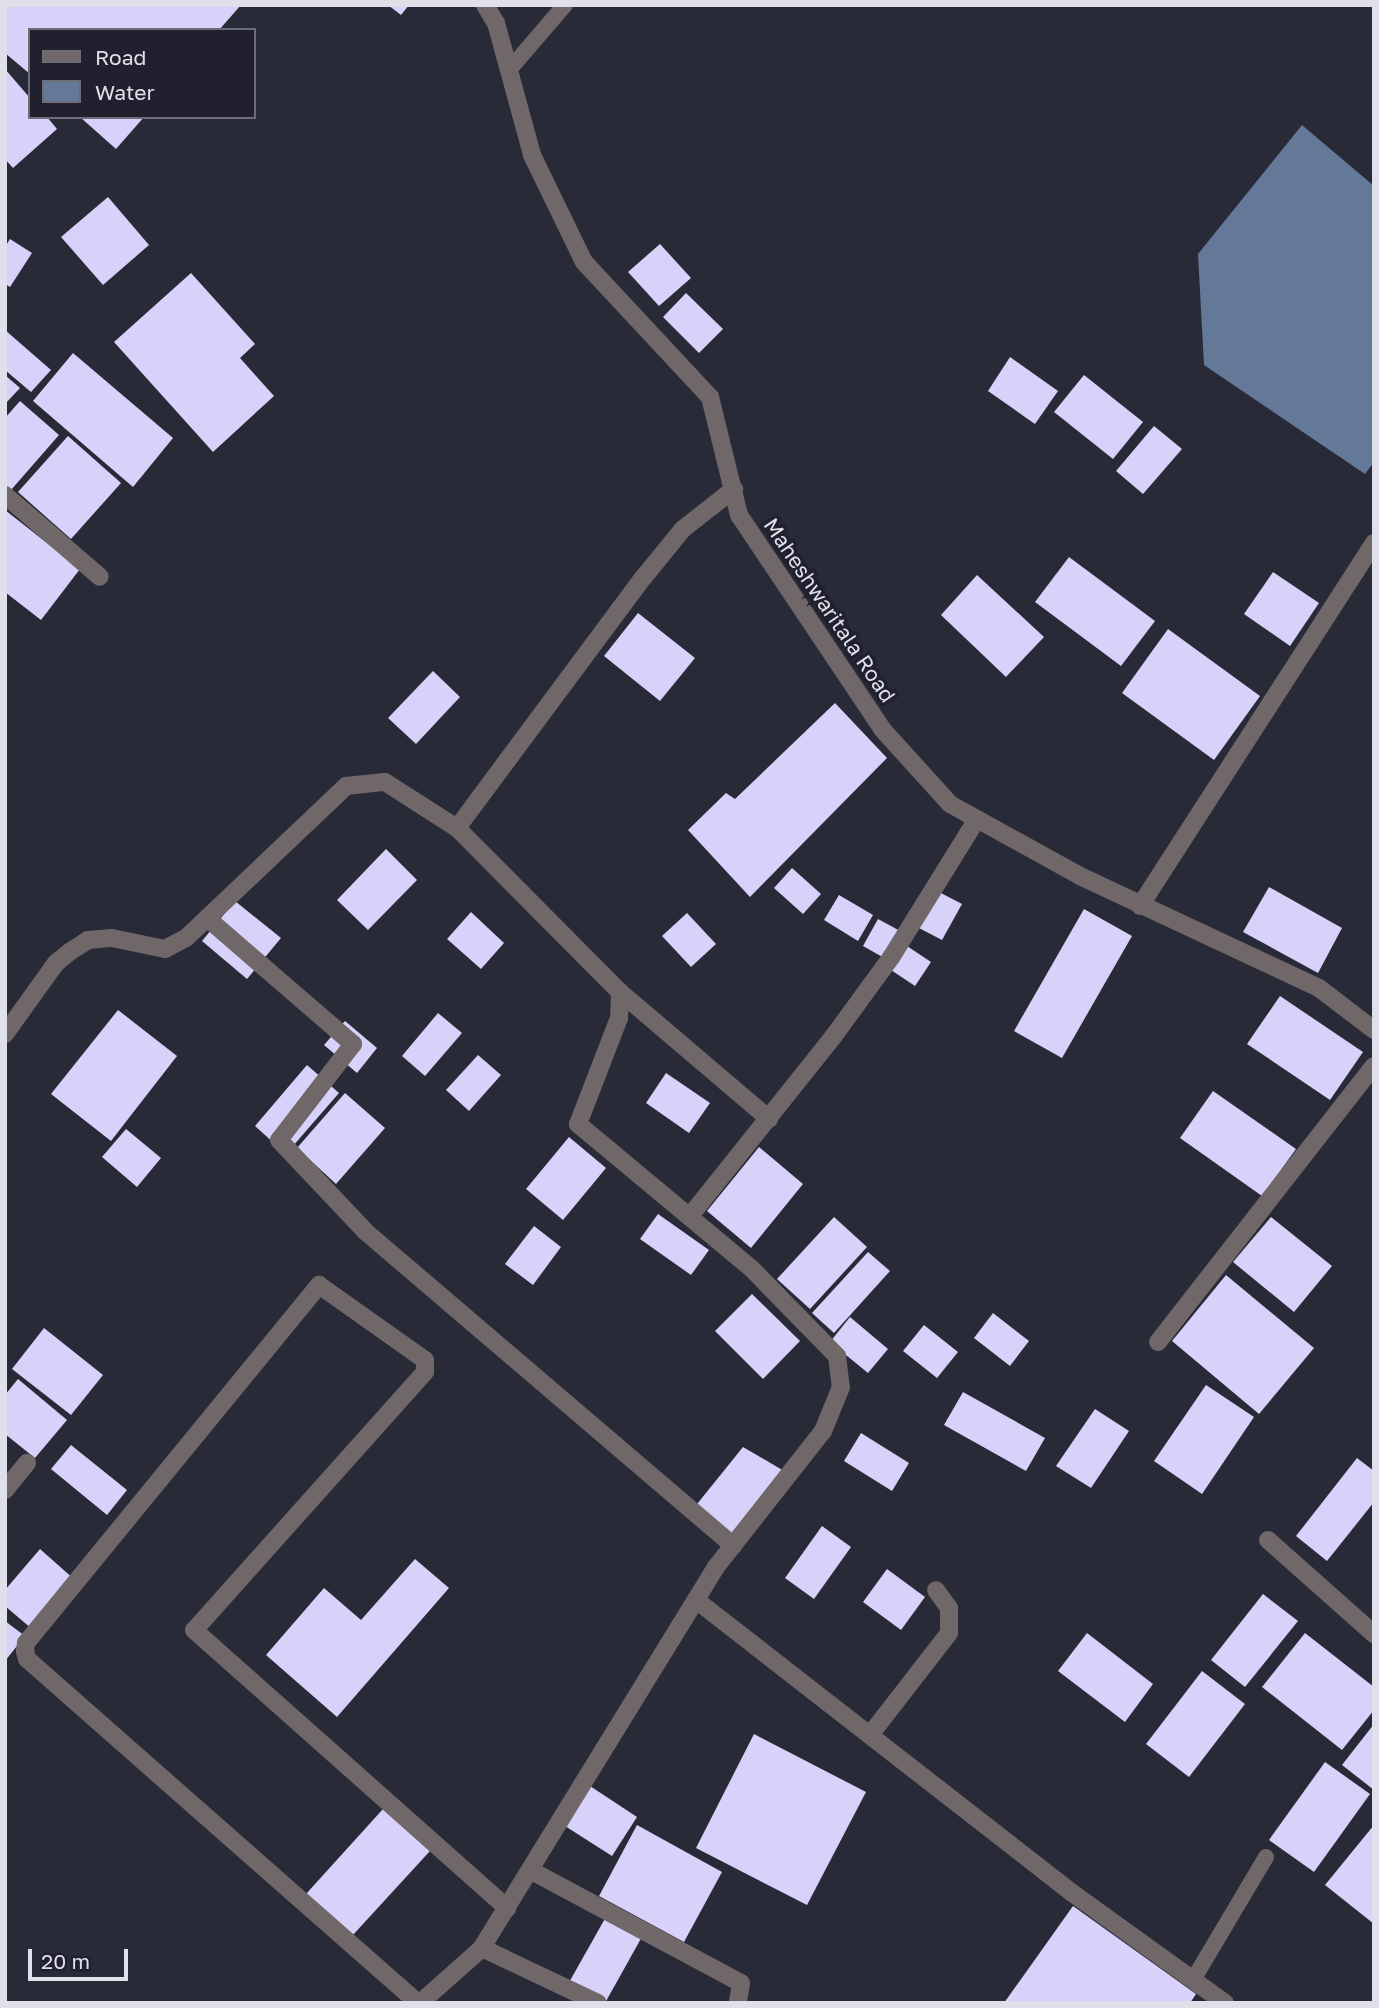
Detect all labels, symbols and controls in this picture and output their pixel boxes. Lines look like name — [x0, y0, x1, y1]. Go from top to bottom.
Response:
legend — [28, 28, 256, 119]
text: Road — [95, 44, 146, 70]
text: Water — [95, 79, 155, 105]
street label: Maheshwaritala Road — [759, 513, 901, 707]
scale bar — [32, 1934, 131, 1978]
text: 20 m — [41, 1948, 90, 1974]

